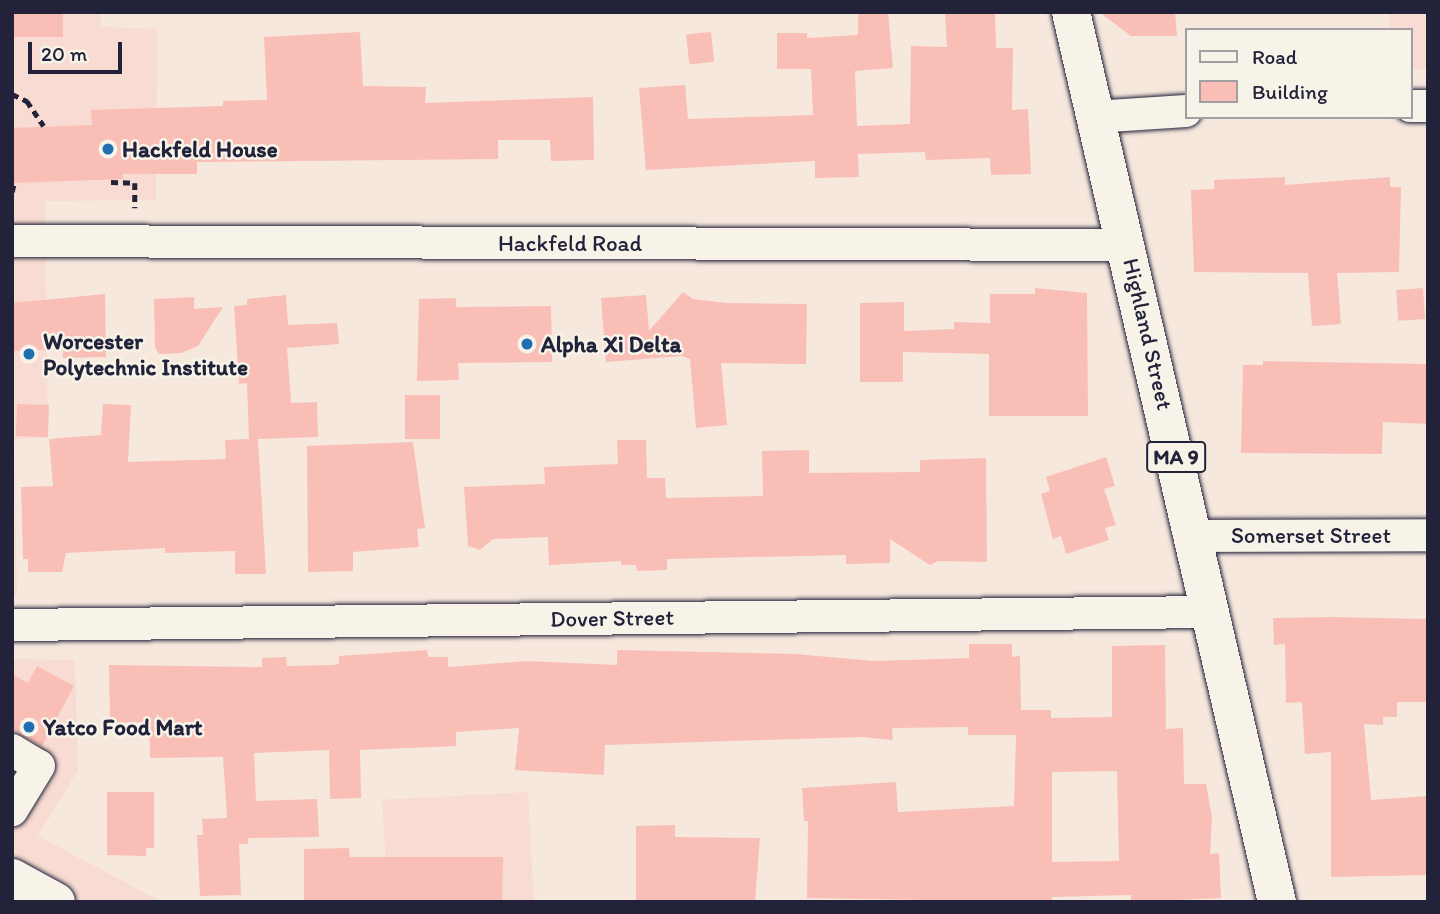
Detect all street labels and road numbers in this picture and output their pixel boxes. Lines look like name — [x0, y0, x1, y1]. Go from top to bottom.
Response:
street label: Hackfeld Road — [498, 229, 642, 257]
street label: Highland Street — [1117, 256, 1179, 412]
road number: MA 9 — [1144, 440, 1208, 475]
street label: Somerset Street — [1231, 521, 1391, 549]
street label: Dover Street — [550, 603, 674, 633]

